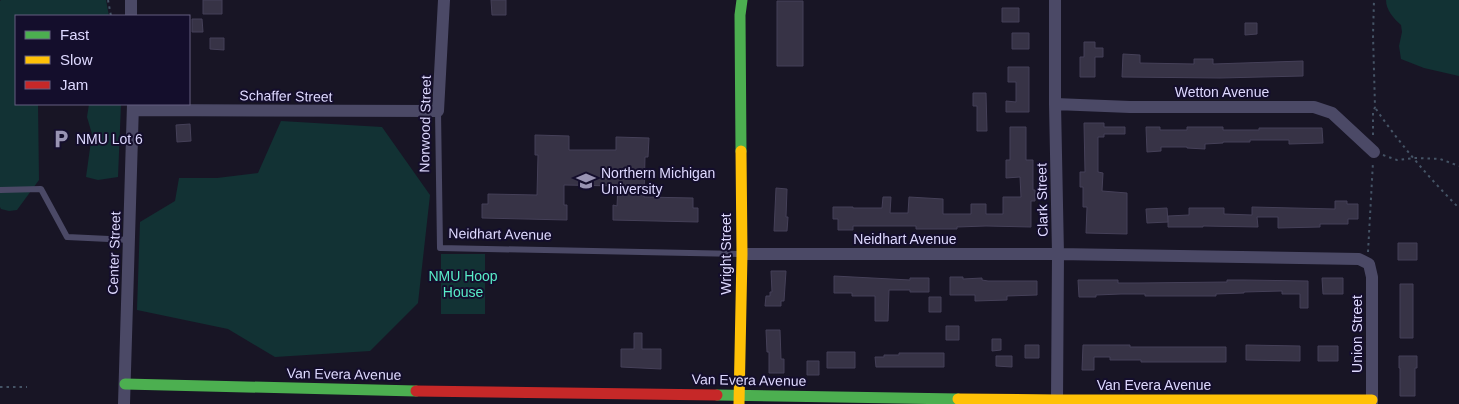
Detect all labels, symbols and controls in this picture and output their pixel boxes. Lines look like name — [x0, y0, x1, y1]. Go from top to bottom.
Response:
legend — [15, 15, 190, 105]
text: Fast — [60, 26, 90, 43]
text: Slow — [60, 51, 93, 68]
street label: Norwood Street — [416, 75, 434, 173]
text: Jam — [60, 76, 88, 93]
street label: Wetton Avenue — [1175, 84, 1269, 100]
street label: Schaffer Street — [239, 87, 333, 105]
parking icon: NMU Lot 6 — [50, 128, 72, 150]
place label: NMU Lot 6 — [76, 131, 143, 147]
street label: Clark Street — [1033, 163, 1051, 237]
place label: Northern Michigan University — [601, 165, 715, 197]
school or university icon: Northern Michigan University — [575, 170, 597, 192]
street label: Center Street — [105, 211, 123, 295]
street label: Wright Street — [718, 213, 734, 295]
street label: Neidhart Avenue — [448, 225, 552, 243]
street label: Neidhart Avenue — [853, 231, 957, 247]
park label: NMU Hoop House — [428, 268, 498, 300]
street label: Union Street — [1349, 295, 1365, 373]
street label: Van Evera Avenue — [287, 365, 402, 383]
street label: Van Evera Avenue — [692, 371, 807, 389]
street label: Van Evera Avenue — [1097, 377, 1212, 393]

